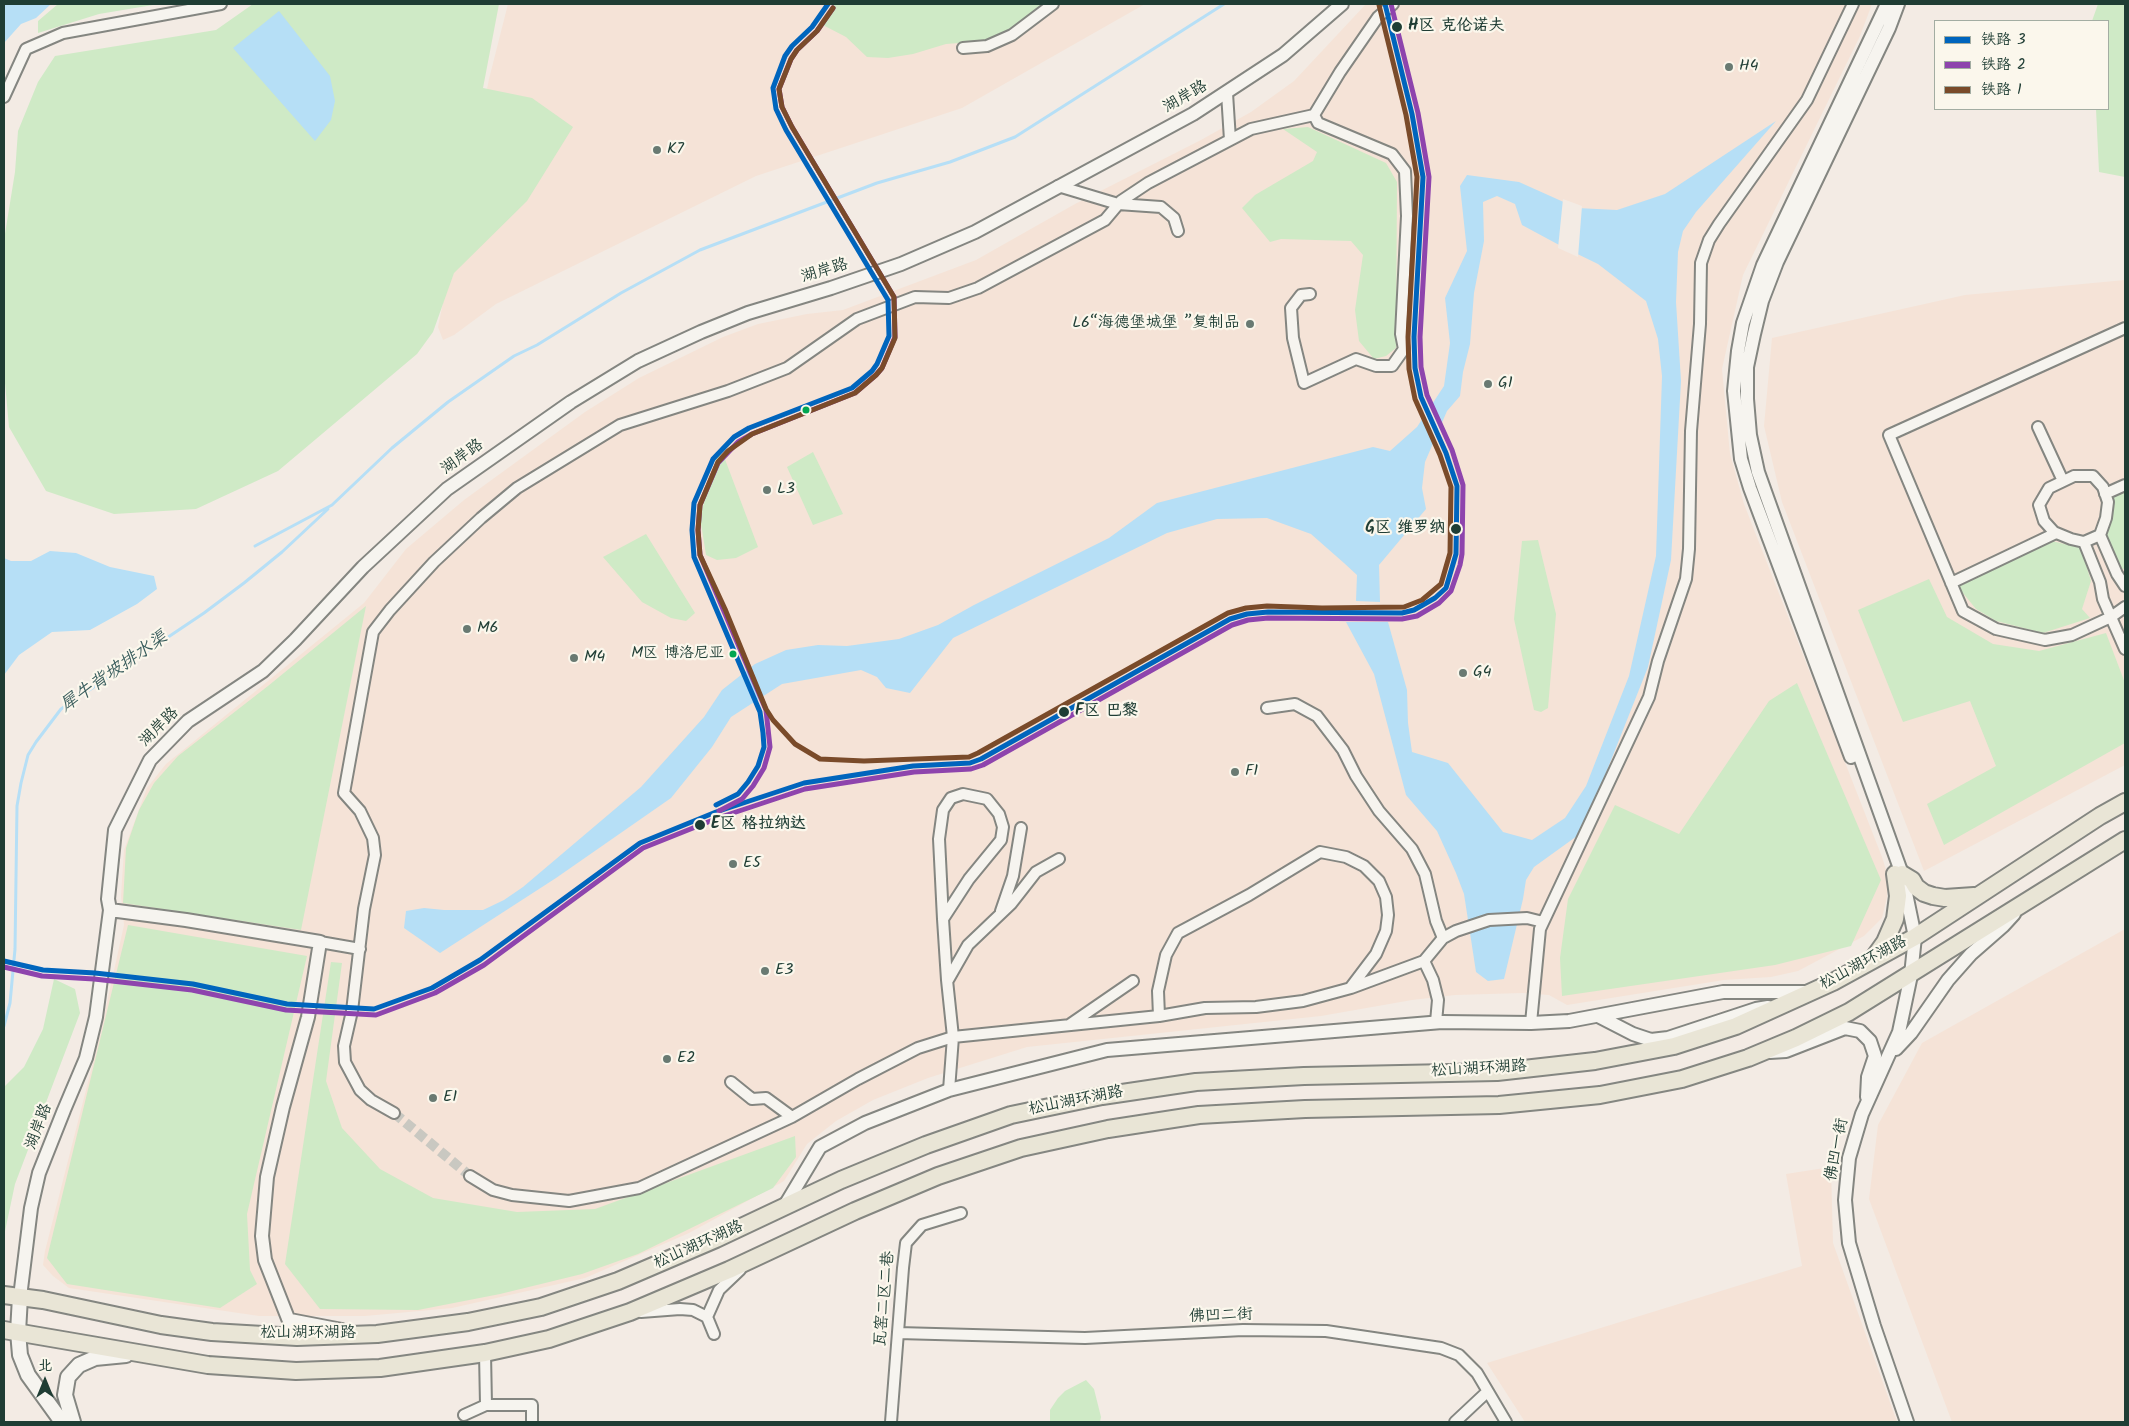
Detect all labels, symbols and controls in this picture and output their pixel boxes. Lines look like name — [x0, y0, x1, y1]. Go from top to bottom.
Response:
place label: H区 克伦诺夫 — [1408, 17, 1505, 37]
marker: H区 克伦诺夫 — [1390, 20, 1404, 34]
legend — [1934, 20, 2109, 110]
text: 铁路 3 — [1981, 28, 2026, 52]
text: 铁路 2 — [1981, 53, 2026, 77]
place label: H4 — [1739, 57, 1759, 77]
marker: H4 — [1723, 61, 1735, 73]
street label: 湖岸路 — [1160, 78, 1212, 118]
text: 铁路 1 — [1981, 78, 2022, 102]
place label: K7 — [667, 140, 684, 160]
marker: K7 — [651, 144, 663, 156]
street label: 湖岸路 — [799, 256, 851, 288]
place label: L6“海德堡城堡 ”复制品 — [1072, 314, 1240, 334]
marker: L6“海德堡城堡 ”复制品 — [1244, 318, 1256, 330]
place label: G1 — [1498, 374, 1513, 394]
marker: G1 — [1482, 378, 1494, 390]
unlabelled marker — [801, 405, 811, 415]
street label: 湖岸路 — [438, 436, 488, 480]
place label: L3 — [777, 480, 795, 500]
marker: L3 — [761, 484, 773, 496]
place label: G区 维罗纳 — [1365, 519, 1445, 539]
marker: G区 维罗纳 — [1449, 522, 1463, 536]
place label: M6 — [477, 619, 499, 639]
marker: M6 — [461, 623, 473, 635]
water label: 犀牛背坡排水渠 — [57, 628, 173, 718]
place label: M区 博洛尼亚 — [631, 645, 724, 663]
place label: M4 — [584, 648, 605, 668]
marker: M区 博洛尼亚 — [728, 649, 738, 659]
marker: M4 — [568, 652, 580, 664]
place label: G4 — [1473, 663, 1492, 683]
marker: G4 — [1457, 667, 1469, 679]
place label: F区 巴黎 — [1075, 702, 1138, 722]
street label: 湖岸路 — [136, 704, 184, 752]
marker: F区 巴黎 — [1057, 705, 1071, 719]
place label: F1 — [1245, 762, 1258, 782]
marker: F1 — [1229, 766, 1241, 778]
place label: E区 格拉纳达 — [711, 815, 806, 835]
marker: E区 格拉纳达 — [693, 818, 707, 832]
place label: E5 — [743, 854, 761, 874]
marker: E5 — [727, 858, 739, 870]
street label: 松山湖环湖路 — [1817, 933, 1911, 995]
place label: E3 — [775, 961, 793, 981]
marker: E3 — [759, 965, 771, 977]
place label: E2 — [677, 1049, 696, 1069]
marker: E2 — [661, 1053, 673, 1065]
street label: 松山湖环湖路 — [1431, 1058, 1527, 1082]
street label: 松山湖环湖路 — [1027, 1083, 1125, 1121]
place label: E1 — [443, 1088, 457, 1108]
marker: E1 — [427, 1092, 439, 1104]
street label: 湖岸路 — [22, 1101, 58, 1153]
street label: 佛凹一街 — [1822, 1117, 1854, 1183]
street label: 松山湖环湖路 — [651, 1218, 747, 1274]
street label: 瓦窑二区二巷 — [872, 1250, 900, 1348]
street label: 佛凹二街 — [1189, 1306, 1253, 1328]
street label: 松山湖环湖路 — [260, 1324, 356, 1344]
text: 北 — [38, 1355, 52, 1377]
north arrow — [20, 1356, 70, 1406]

